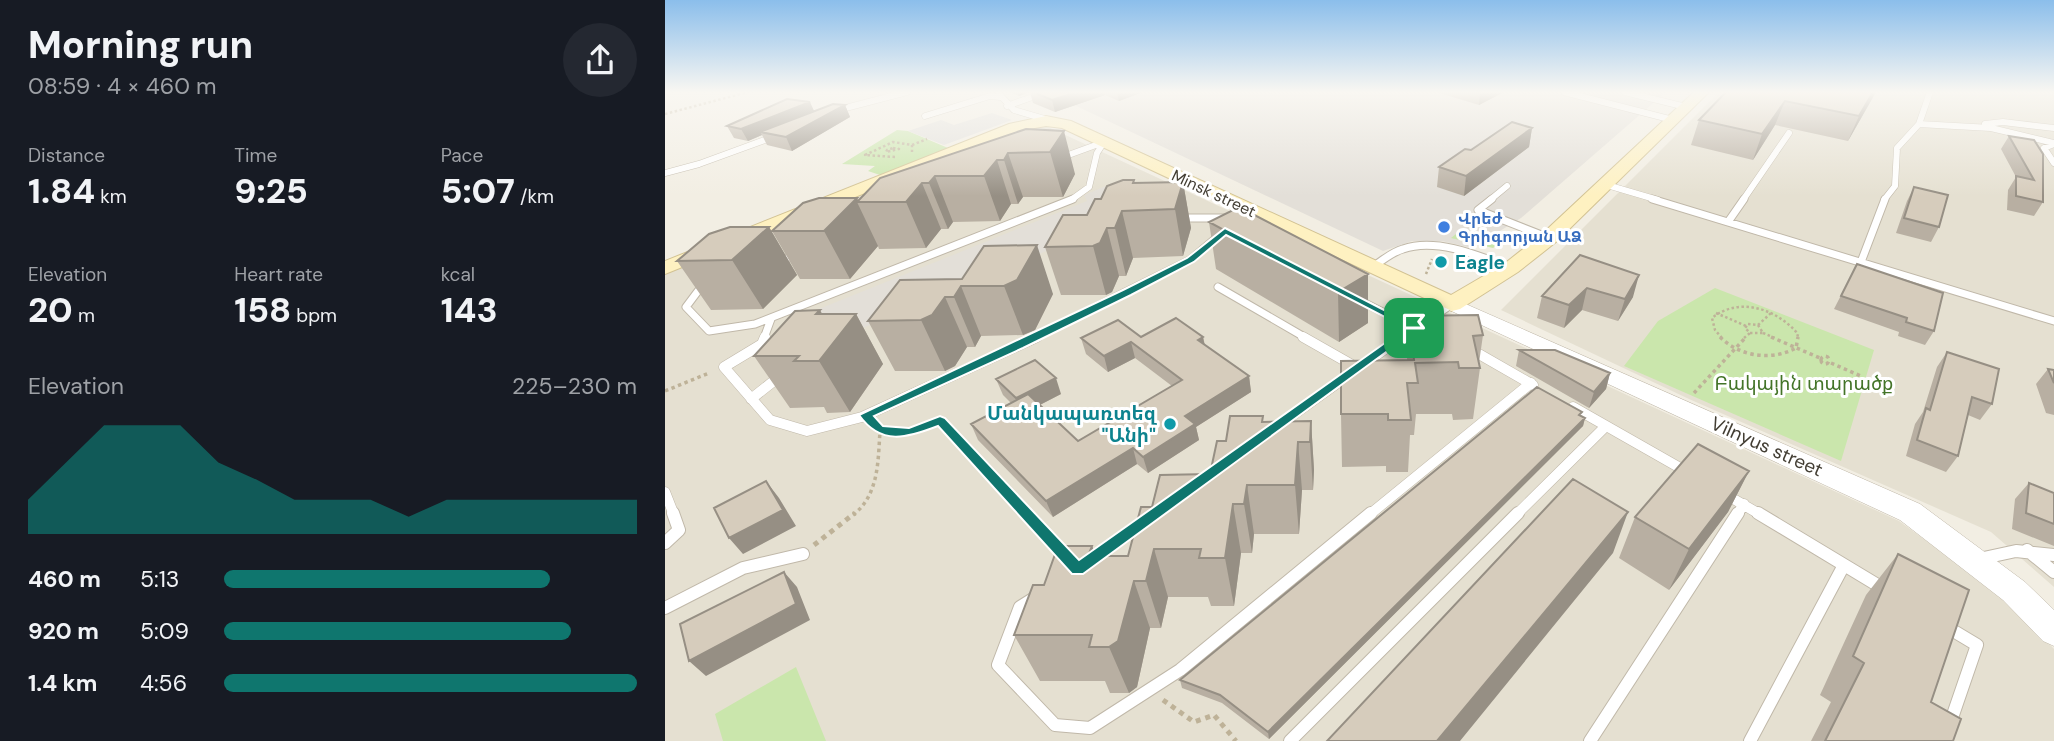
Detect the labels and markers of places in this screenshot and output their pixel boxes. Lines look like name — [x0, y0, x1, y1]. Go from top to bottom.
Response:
place label: Վրեժ Գրիգորյան ԱՁ — [1458, 208, 1582, 247]
marker: Վրեժ Գրիգորյան ԱՁ — [1436, 219, 1452, 235]
place label: Eagle — [1455, 250, 1505, 275]
marker: Eagle — [1433, 254, 1449, 270]
pin — [1384, 298, 1444, 358]
place label: Մանկապառտեզ "Անի" — [987, 401, 1157, 448]
marker: Մանկապառտեզ "Անի" — [1162, 416, 1178, 432]

